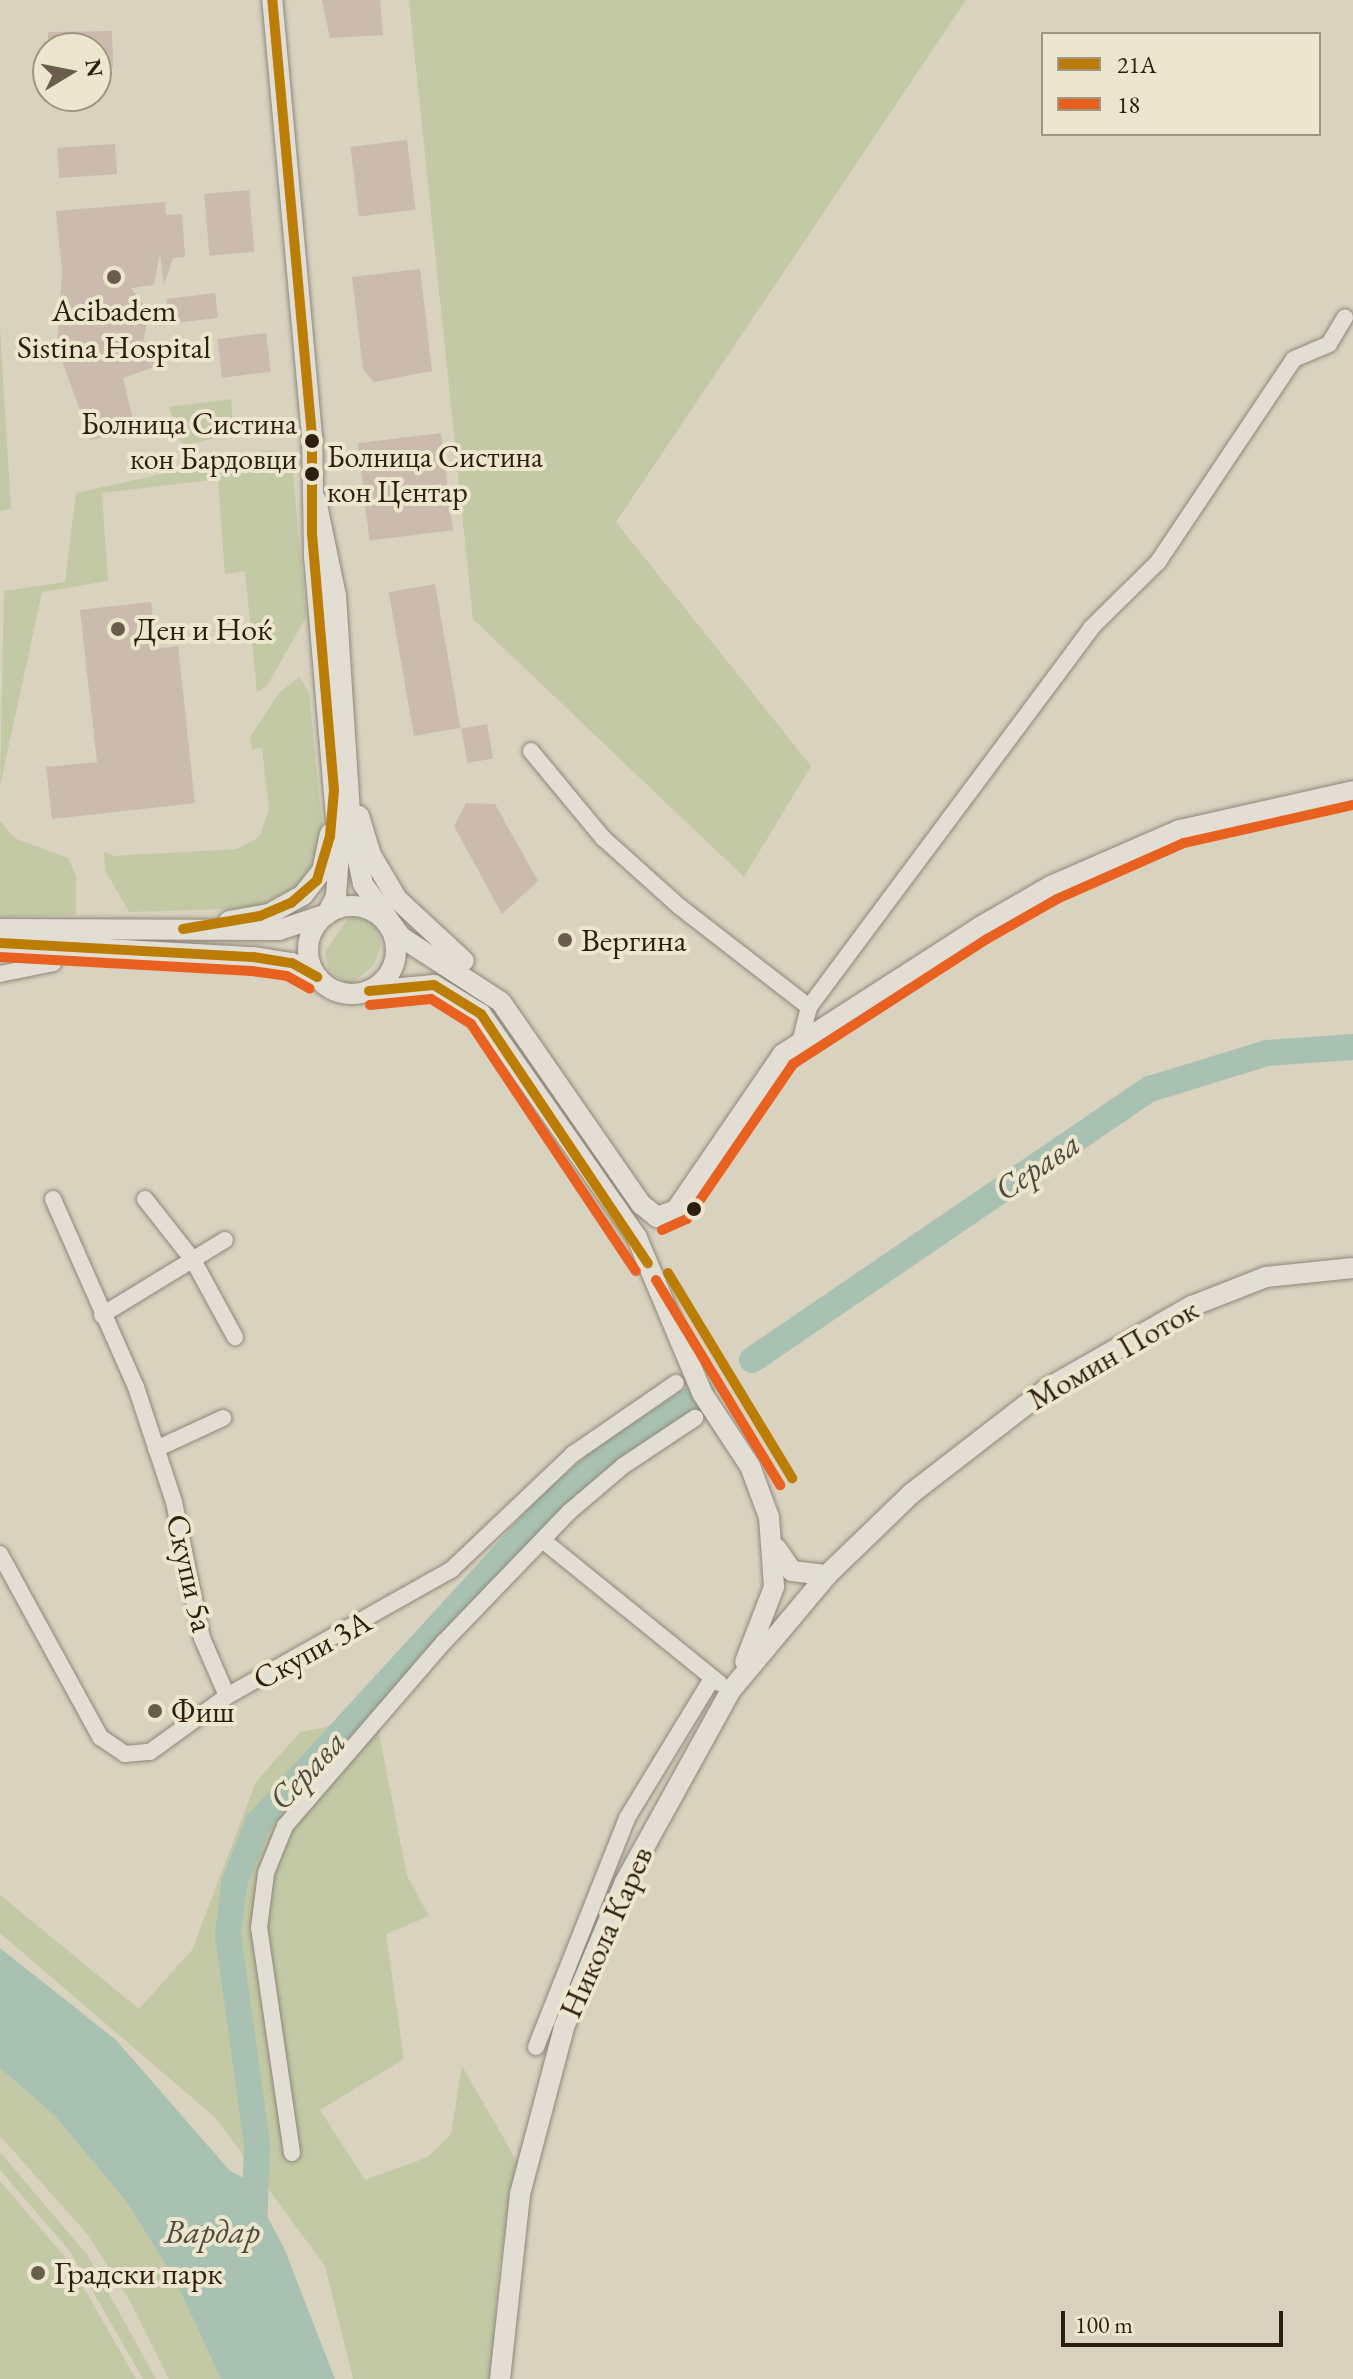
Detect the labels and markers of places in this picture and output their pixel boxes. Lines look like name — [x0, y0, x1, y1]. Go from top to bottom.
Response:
marker: Acibadem Sistina Hospital — [103, 266, 125, 288]
place label: Acibadem Sistina Hospital — [17, 292, 211, 367]
place label: Болница Систина кон Бардовци — [81, 406, 297, 476]
marker: Болница Систина кон Бардовци — [304, 433, 320, 449]
place label: Болница Систина кон Центар — [327, 439, 543, 510]
marker: Болница Систина кон Центар — [304, 466, 320, 482]
place label: Ден и Ноќ — [134, 610, 272, 648]
marker: Ден и Ноќ — [109, 620, 127, 638]
place label: Вергина — [581, 921, 687, 959]
marker: Вергина — [556, 931, 574, 949]
unlabelled marker — [686, 1201, 702, 1217]
place label: Фиш — [171, 1692, 234, 1730]
marker: Фиш — [146, 1702, 164, 1720]
place label: Градски парк — [54, 2254, 223, 2292]
marker: Градски парк — [29, 2264, 47, 2282]

